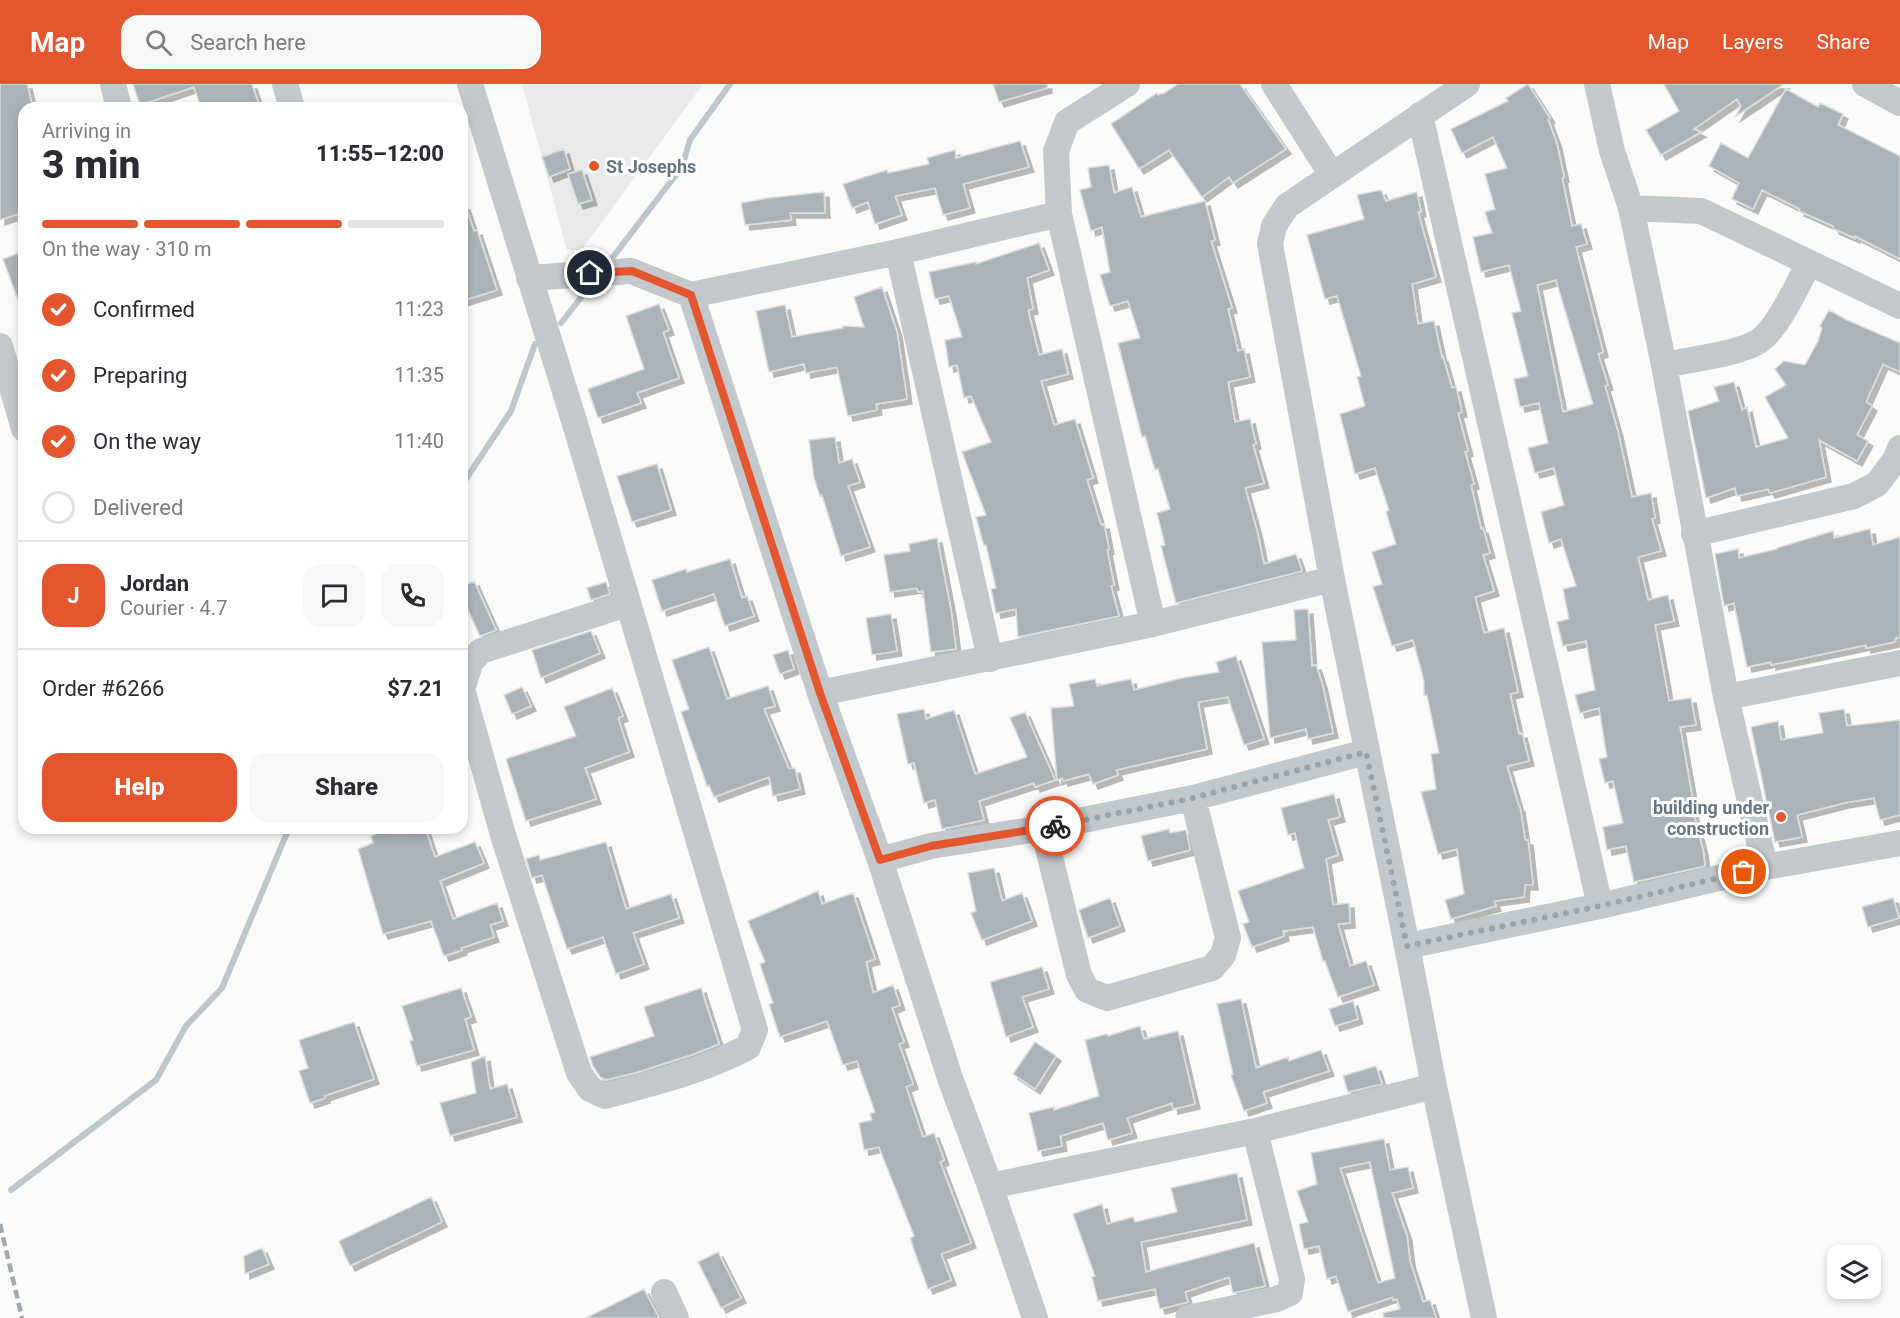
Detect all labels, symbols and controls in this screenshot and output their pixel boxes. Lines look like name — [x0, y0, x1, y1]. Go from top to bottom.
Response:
search box — [121, 15, 541, 69]
text: Map — [30, 26, 85, 59]
icon: search — [142, 26, 175, 59]
text: Search here — [190, 30, 306, 55]
text: Map — [1647, 30, 1689, 54]
text: Layers — [1722, 30, 1783, 54]
text: Share — [1816, 30, 1870, 54]
text: Arriving in — [42, 119, 131, 143]
text: 11:55–12:00 — [316, 141, 444, 166]
text: 3 min — [42, 142, 140, 188]
place label: St Josephs — [606, 156, 696, 177]
marker: St Josephs — [587, 159, 601, 173]
text: On the way · 310 m — [42, 237, 211, 261]
pin — [564, 247, 615, 298]
icon: home — [573, 256, 606, 289]
icon: check — [42, 293, 75, 326]
text: Confirmed — [93, 297, 195, 322]
text: 11:23 — [394, 297, 444, 321]
icon: check — [42, 359, 75, 392]
text: Preparing — [93, 363, 187, 388]
text: 11:35 — [394, 363, 444, 387]
icon: check — [42, 425, 75, 458]
text: On the way — [93, 429, 201, 454]
text: 11:40 — [394, 429, 444, 453]
text: Delivered — [93, 495, 183, 520]
button: chat — [303, 564, 366, 627]
button: phone — [381, 564, 444, 627]
text: Jordan — [120, 571, 189, 596]
text: J — [67, 583, 80, 608]
text: Courier · 4.7 — [120, 596, 227, 620]
text: Order #6266 — [42, 676, 164, 701]
text: $7.21 — [387, 676, 444, 701]
button: Help — [42, 753, 237, 822]
button: Share — [249, 753, 444, 822]
courier — [1025, 796, 1085, 856]
place label: building under construction — [1653, 797, 1769, 839]
icon: bike — [1039, 810, 1072, 843]
marker: building under construction — [1774, 810, 1788, 824]
pin — [1718, 846, 1769, 897]
icon: bag — [1727, 855, 1760, 888]
map controls — [1827, 1245, 1881, 1299]
button: layers — [1827, 1245, 1881, 1299]

